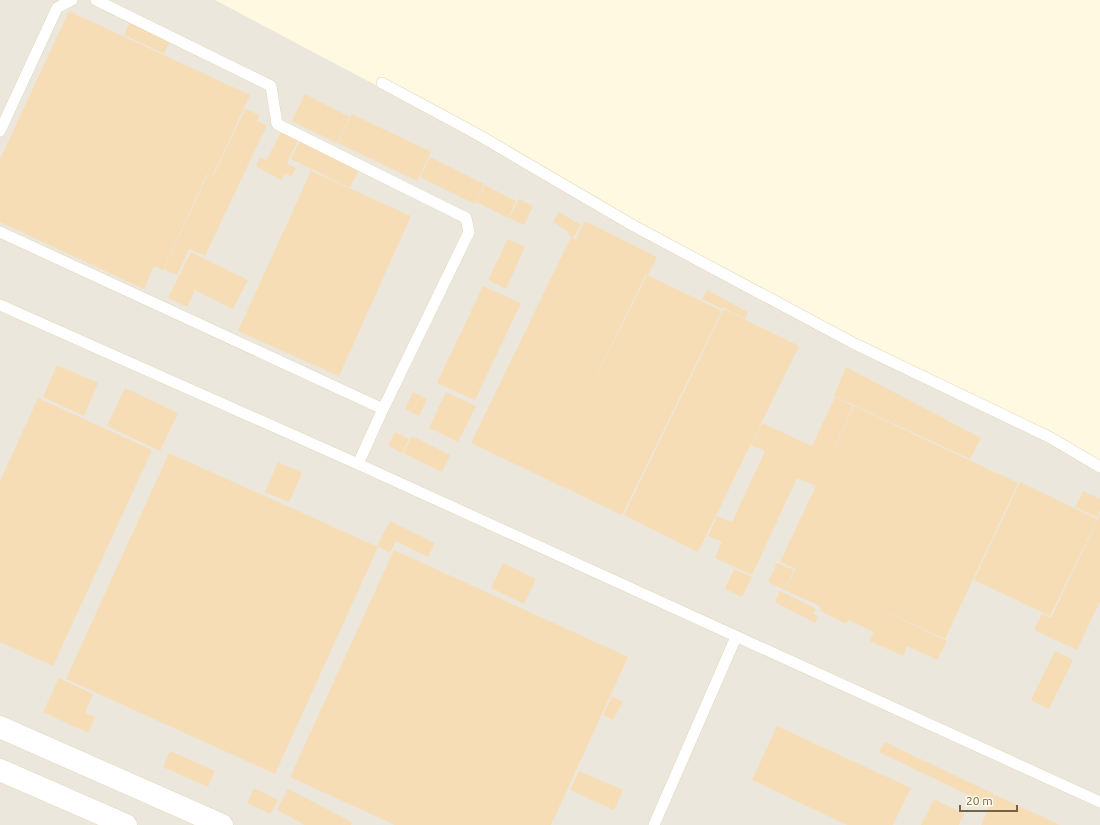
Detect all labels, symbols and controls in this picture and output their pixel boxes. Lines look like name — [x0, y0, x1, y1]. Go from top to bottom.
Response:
scale bar — [960, 787, 1017, 813]
text: 20 m — [966, 794, 993, 807]

